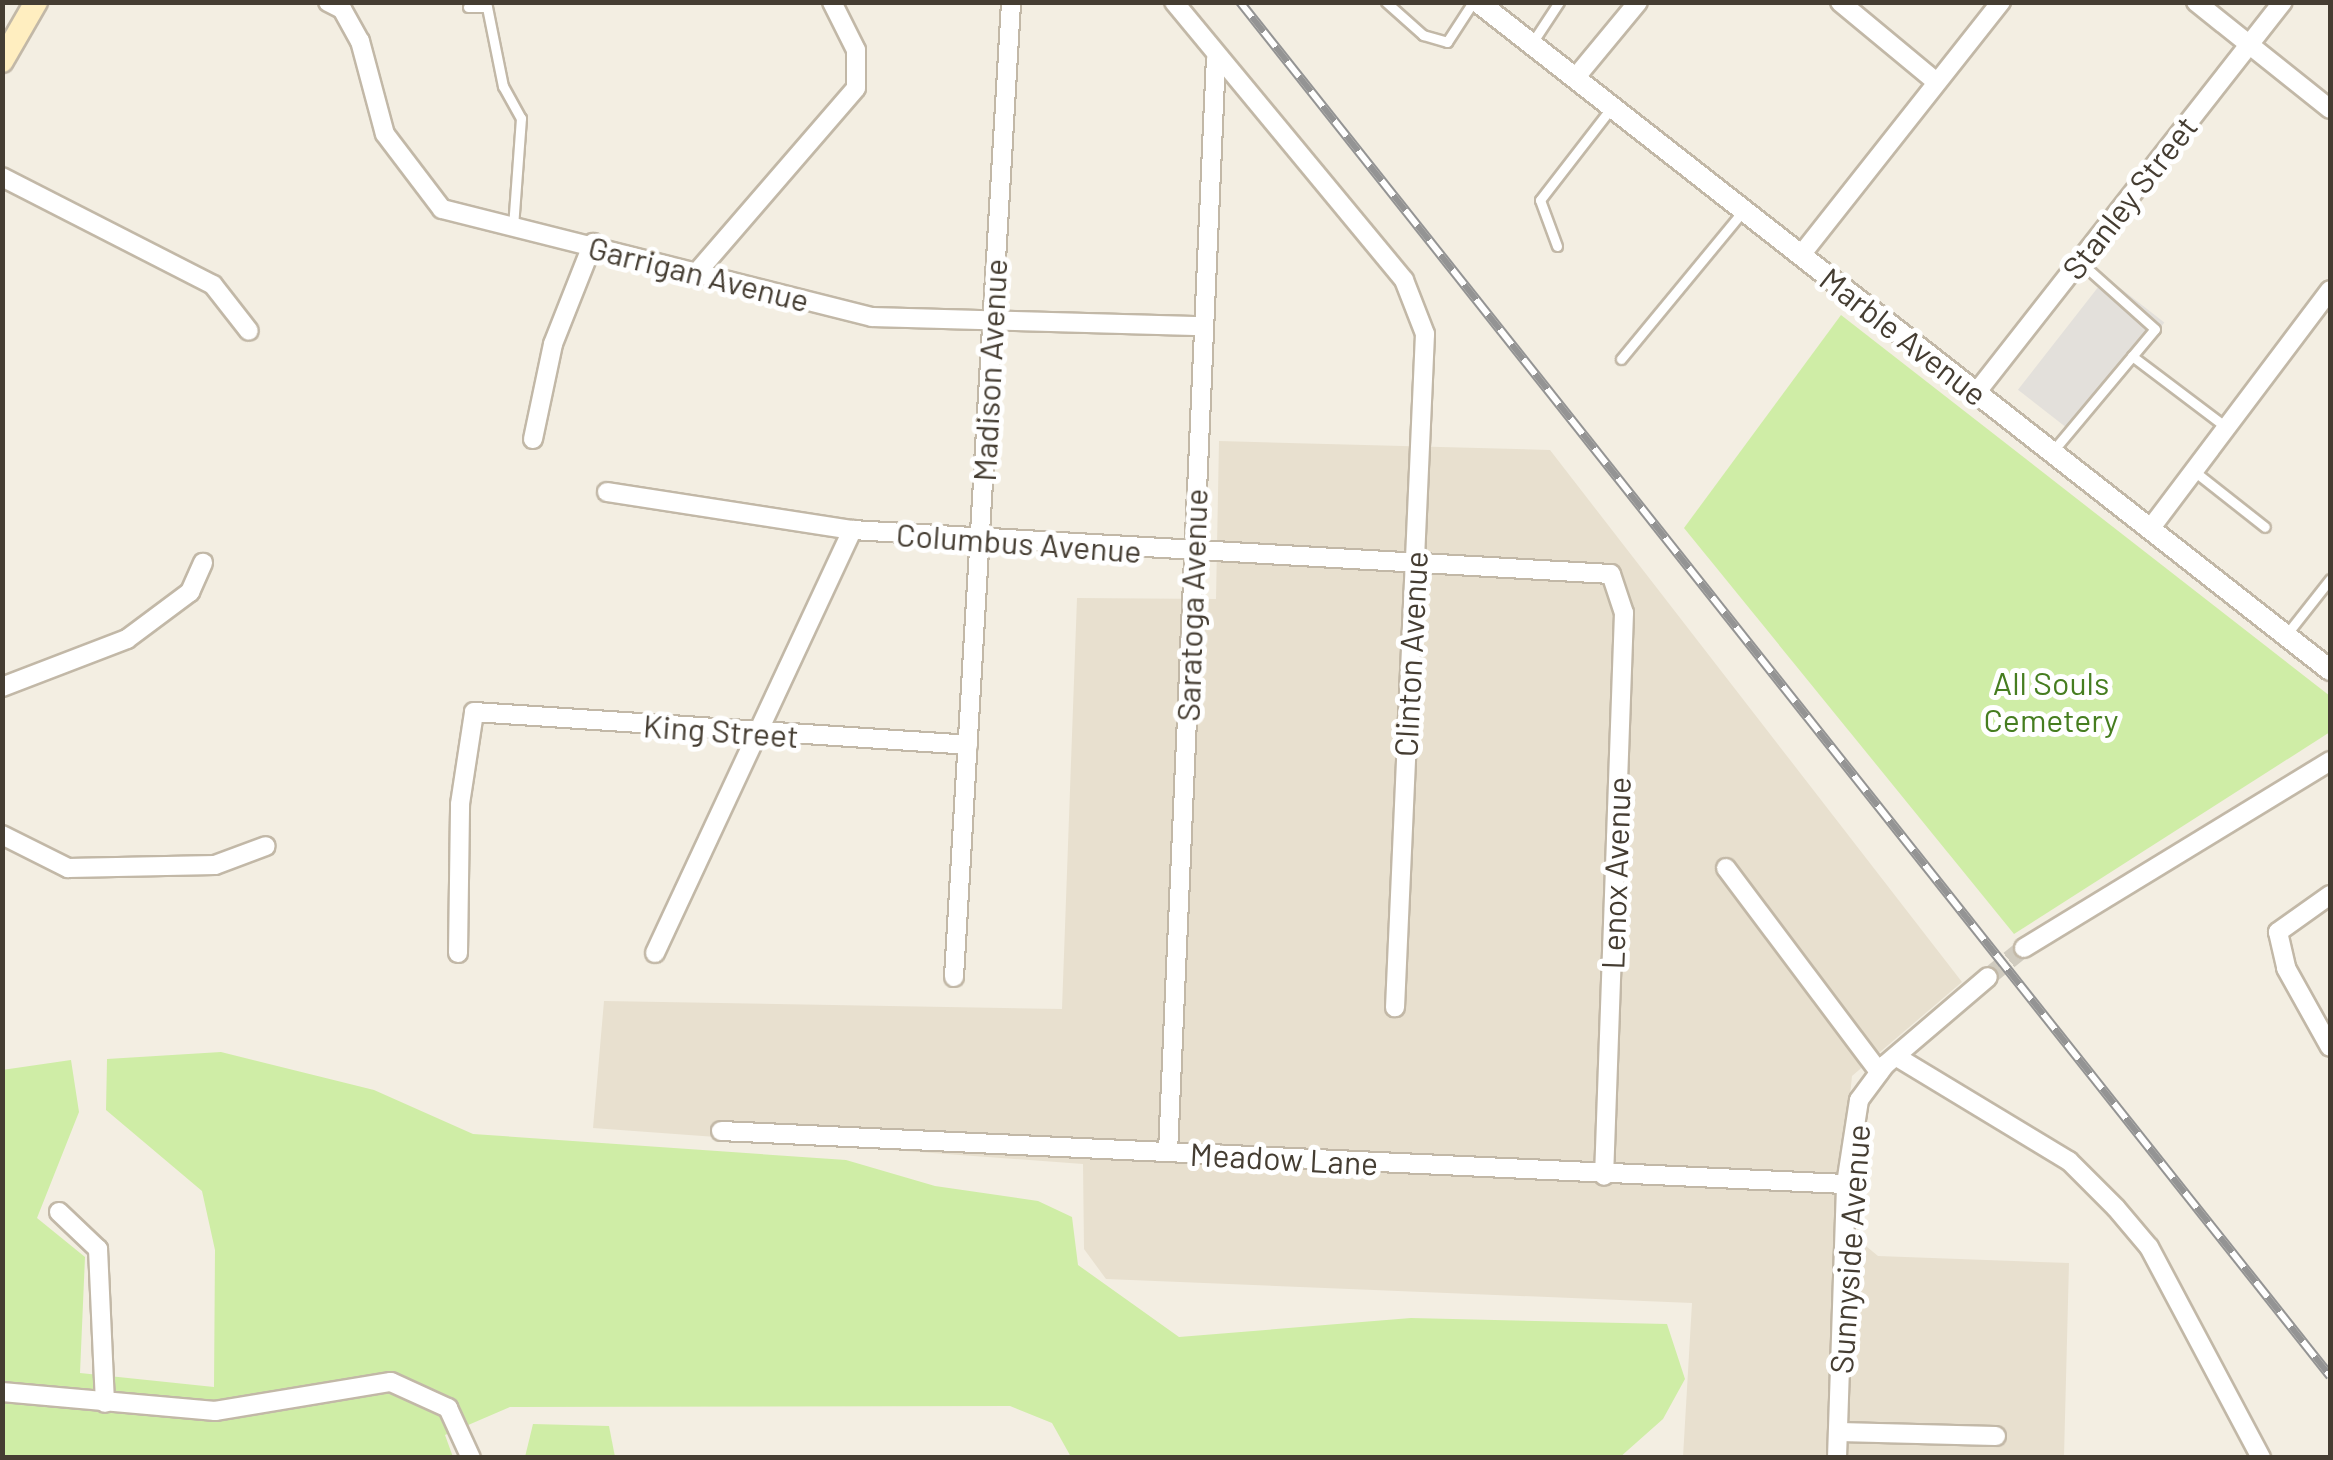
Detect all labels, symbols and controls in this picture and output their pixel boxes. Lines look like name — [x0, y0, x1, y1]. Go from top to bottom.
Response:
street label: Stanley Street — [2053, 108, 2205, 286]
street label: Garrigan Avenue — [585, 227, 813, 319]
street label: Madison Avenue — [964, 258, 1014, 482]
street label: Marble Avenue — [1813, 259, 1995, 413]
street label: Saratoga Avenue — [1168, 488, 1214, 722]
street label: Columbus Avenue — [895, 514, 1143, 570]
street label: Clinton Avenue — [1385, 550, 1435, 758]
park label: All Souls Cemetery — [1983, 664, 2119, 739]
street label: King Street — [642, 705, 800, 755]
street label: Lenox Avenue — [1592, 776, 1638, 970]
street label: Sunnyside Avenue — [1821, 1123, 1877, 1375]
street label: Meadow Lane — [1189, 1134, 1379, 1182]

